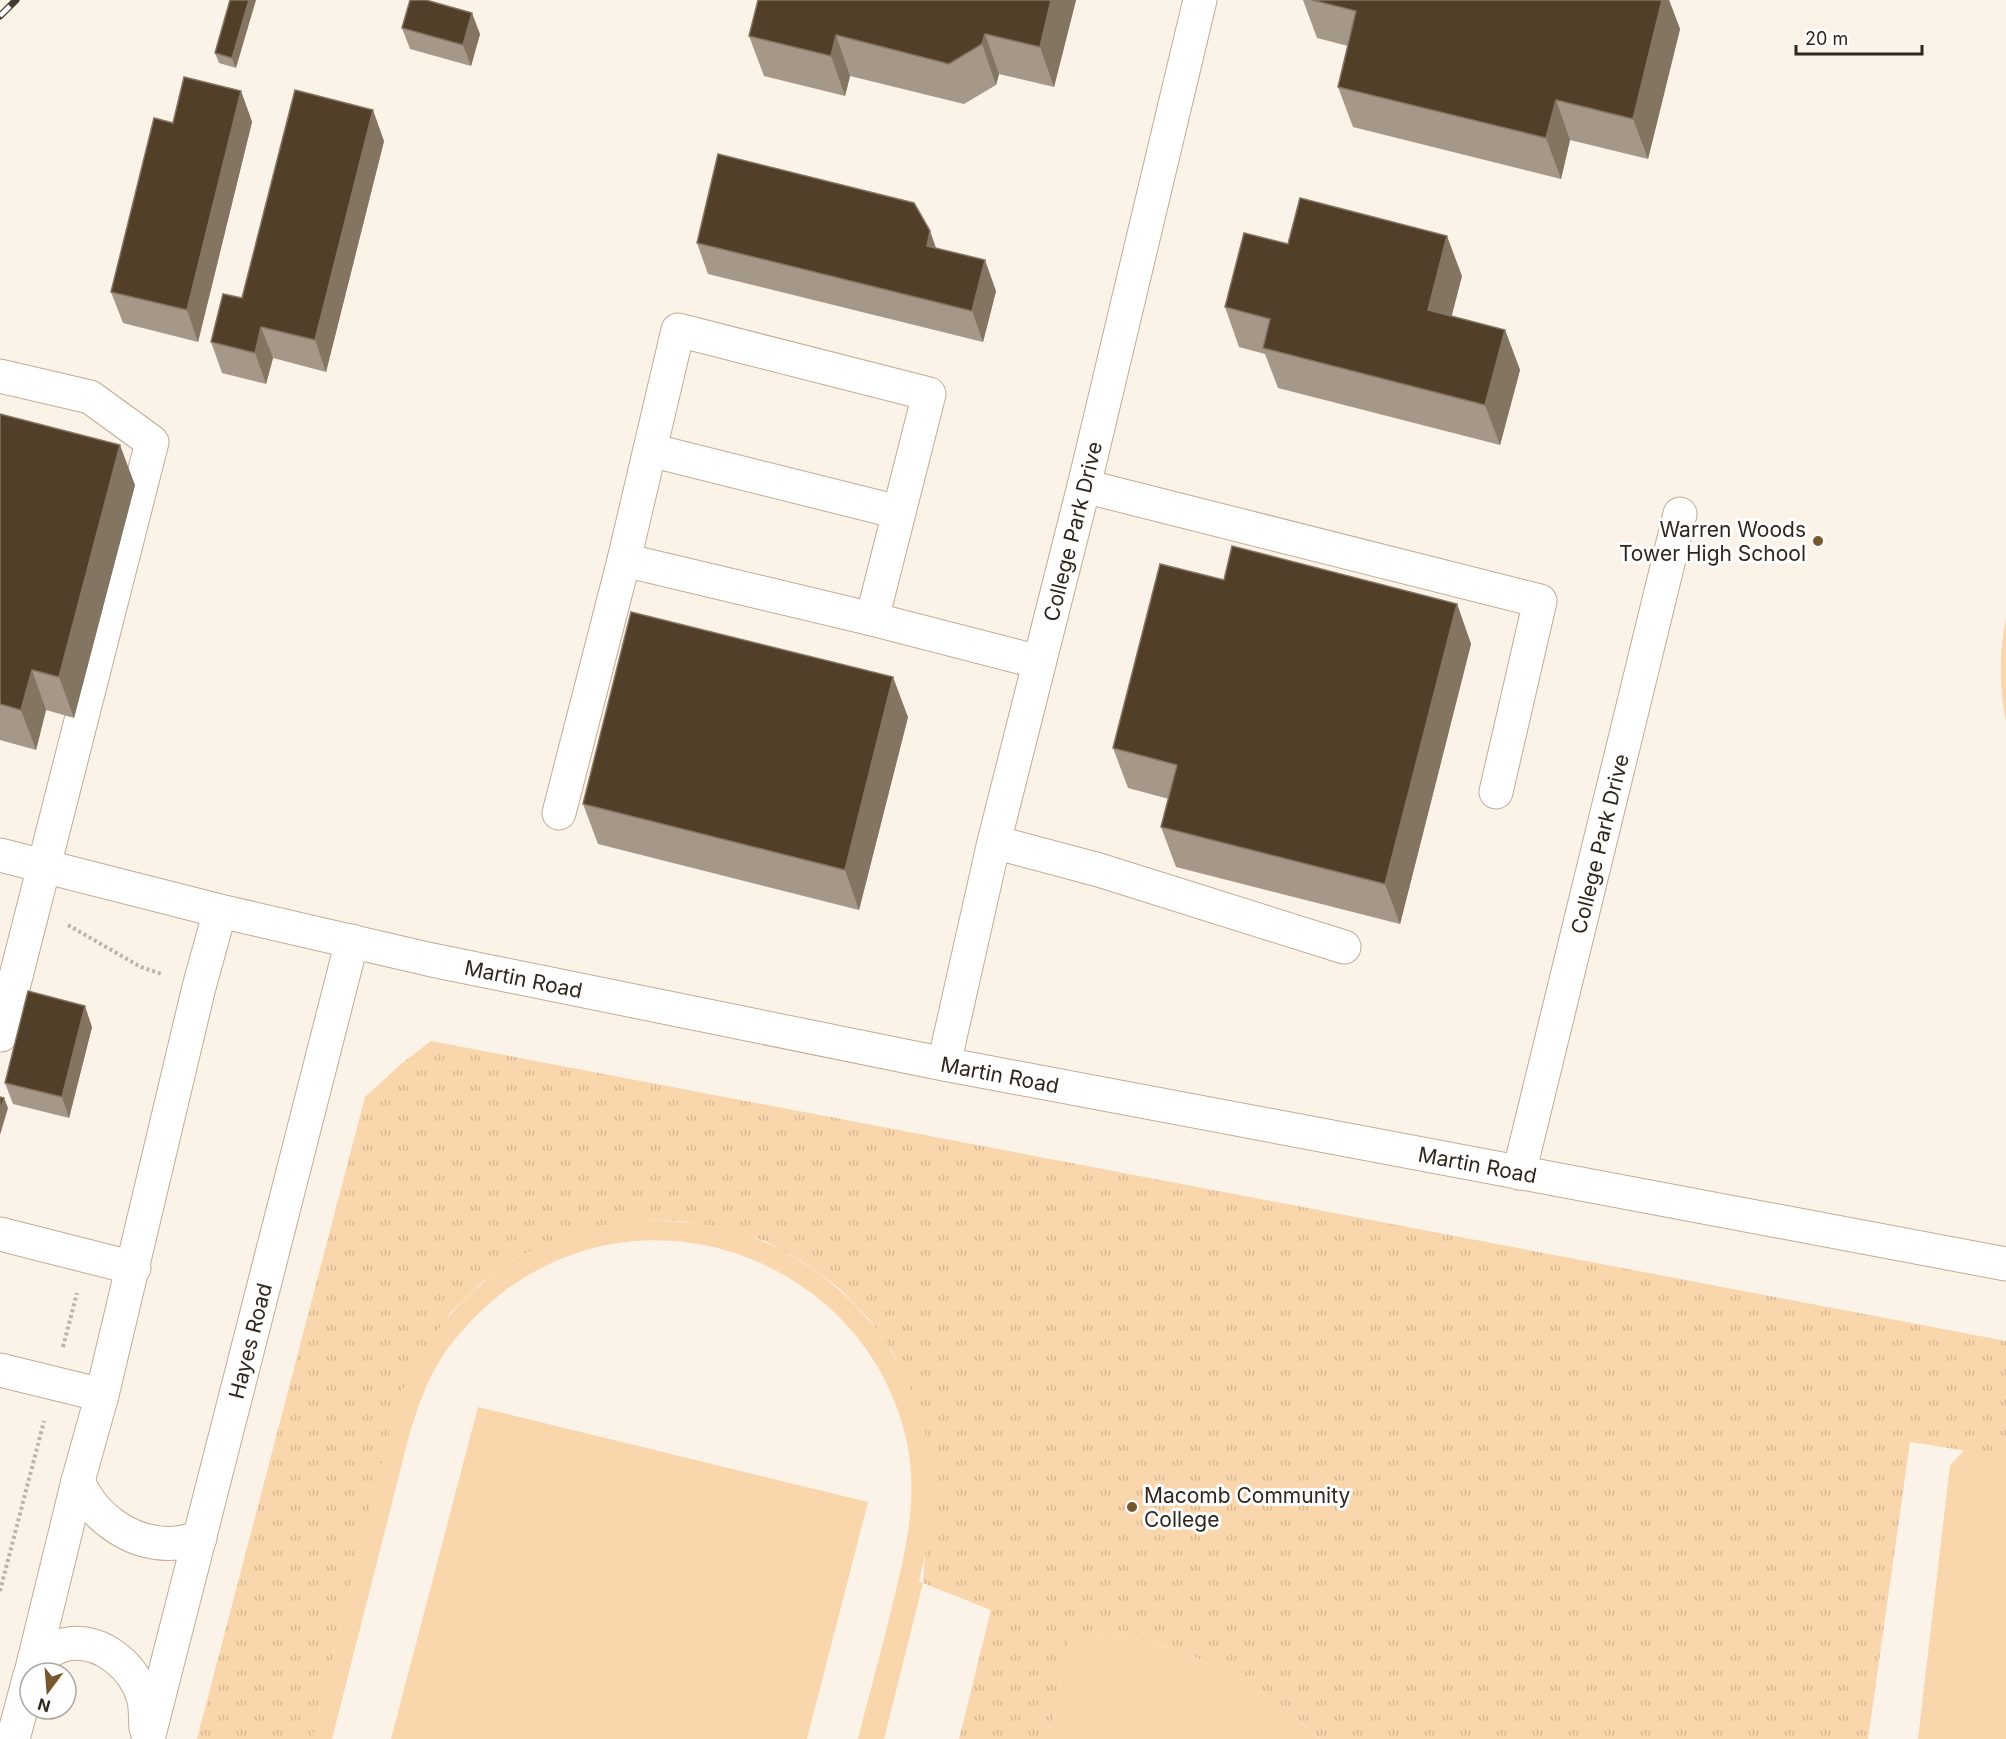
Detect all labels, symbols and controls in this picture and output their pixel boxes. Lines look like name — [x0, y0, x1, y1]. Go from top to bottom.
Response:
scale bar — [1796, 18, 1922, 56]
text: 20 m — [1805, 28, 1848, 49]
street label: College Park Drive — [1038, 439, 1107, 624]
place label: Warren Woods Tower High School — [1619, 517, 1806, 566]
marker: Warren Woods Tower High School — [1811, 534, 1825, 548]
street label: College Park Drive — [1565, 751, 1633, 936]
street label: Martin Road — [462, 954, 585, 1003]
street label: Martin Road — [939, 1051, 1061, 1098]
street label: Martin Road — [1416, 1141, 1539, 1188]
street label: Hayes Road — [223, 1280, 277, 1401]
place label: Macomb Community College — [1144, 1483, 1350, 1532]
marker: Macomb Community College — [1125, 1500, 1139, 1514]
north arrow — [18, 1661, 78, 1721]
text: N — [35, 1694, 52, 1717]

